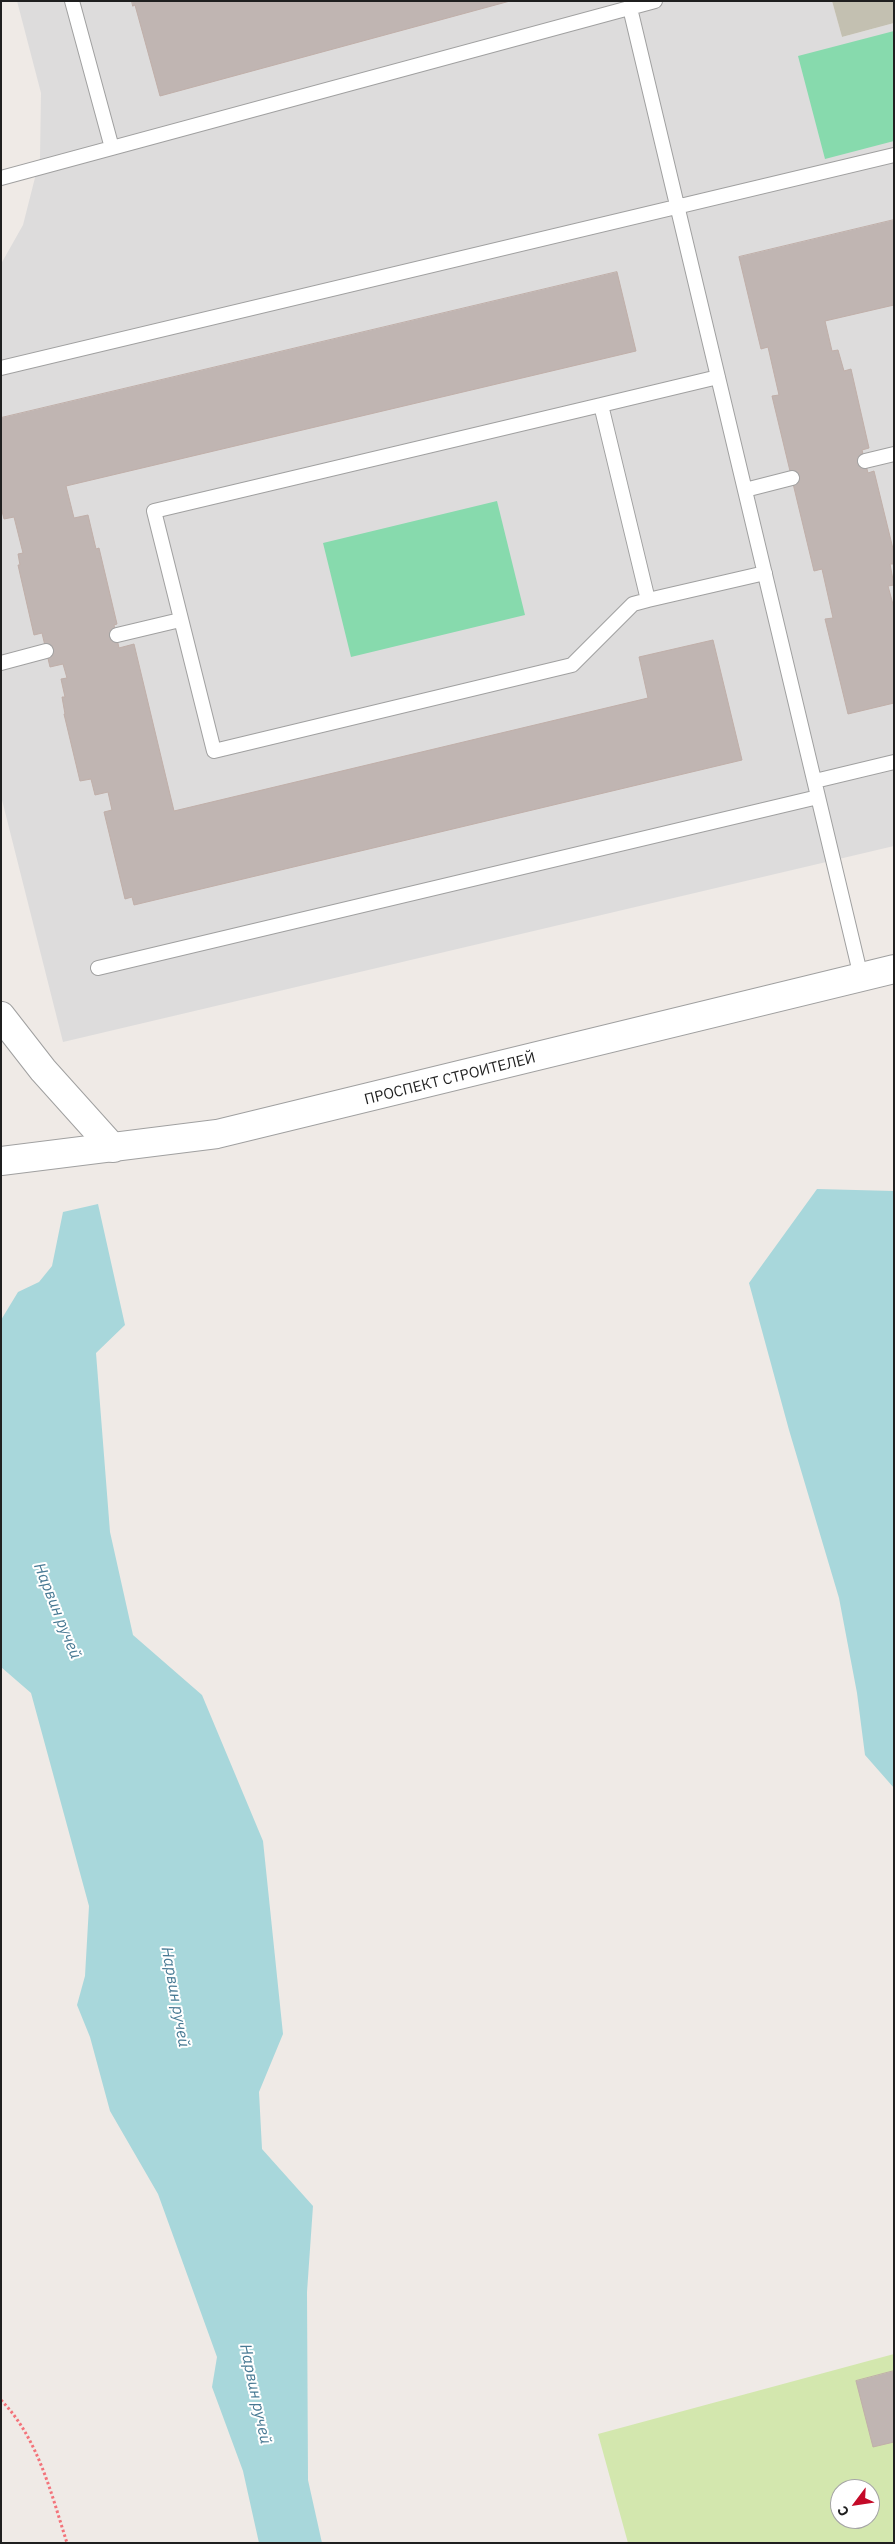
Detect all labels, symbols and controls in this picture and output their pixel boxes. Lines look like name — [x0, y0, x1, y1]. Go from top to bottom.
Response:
street label: ПРОСПЕКТ СТРОИТЕЛЕЙ — [363, 1049, 537, 1109]
water label: Нарвин ручей — [29, 1560, 85, 1662]
water label: Нарвин ручей — [157, 1945, 193, 2049]
water label: Нарвин ручей — [235, 2342, 275, 2446]
north arrow — [830, 2479, 880, 2529]
text: С — [833, 2503, 853, 2520]

